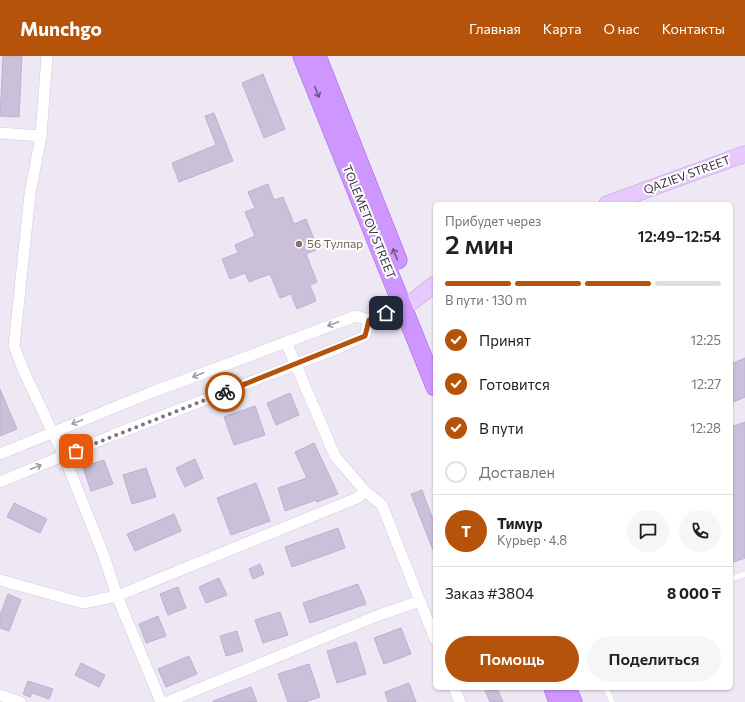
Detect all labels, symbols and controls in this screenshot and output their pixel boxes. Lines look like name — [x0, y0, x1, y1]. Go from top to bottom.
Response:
text: Munchgo — [20, 17, 102, 40]
text: Главная — [469, 20, 521, 37]
text: Карта — [543, 20, 581, 37]
text: О нас — [603, 20, 640, 37]
text: Контакты — [662, 20, 725, 37]
one-way arrow — [313, 86, 321, 98]
street label: QAZIEV STREET — [641, 152, 732, 196]
street label: TOLEMETOV STREET — [341, 163, 399, 281]
text: Прибудет через — [445, 213, 541, 229]
text: 12:49–12:54 — [638, 227, 721, 245]
text: 2 мин — [445, 228, 514, 259]
place label: 56 Тулпар — [307, 236, 363, 250]
marker: 56 Тулпар — [294, 239, 304, 249]
one-way arrow — [391, 248, 399, 260]
text: В пути · 130 m — [445, 292, 527, 308]
pin — [369, 296, 403, 330]
icon: home — [375, 302, 397, 324]
one-way arrow — [327, 321, 339, 329]
icon: check — [445, 329, 467, 351]
text: Принят — [479, 331, 531, 349]
text: 12:25 — [690, 332, 721, 348]
one-way arrow — [192, 372, 204, 380]
courier — [205, 372, 245, 412]
icon: check — [445, 373, 467, 395]
text: Готовится — [479, 375, 550, 393]
text: 12:27 — [691, 376, 721, 392]
icon: bike — [214, 381, 236, 403]
icon: check — [445, 417, 467, 439]
one-way arrow — [71, 419, 83, 427]
text: В пути — [479, 419, 524, 437]
text: 12:28 — [690, 420, 721, 436]
pin — [59, 434, 93, 468]
icon: bag — [65, 440, 87, 462]
one-way arrow — [30, 463, 42, 470]
text: Доставлен — [479, 463, 555, 481]
button: chat — [627, 510, 669, 552]
button: phone — [679, 510, 721, 552]
text: Тимур — [497, 514, 542, 532]
text: Т — [461, 522, 471, 540]
text: Курьер · 4.8 — [497, 532, 567, 548]
text: Заказ #3804 — [445, 584, 534, 602]
text: 8 000 ₸ — [667, 584, 721, 602]
button: Помощь — [445, 636, 579, 682]
button: Поделиться — [587, 636, 721, 682]

